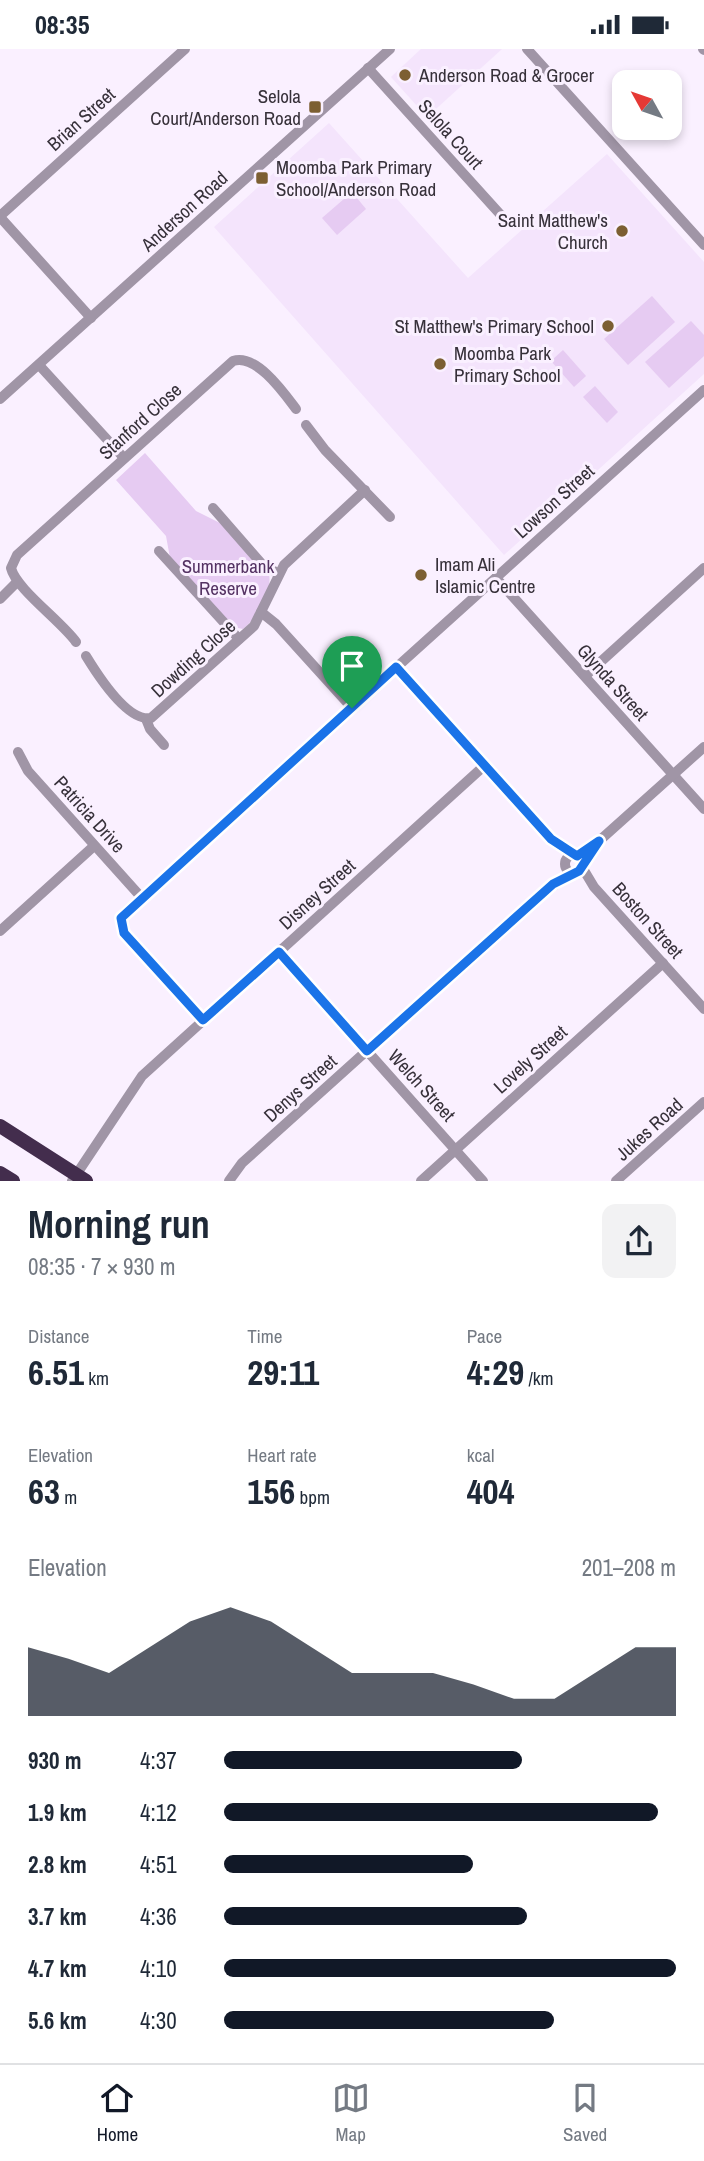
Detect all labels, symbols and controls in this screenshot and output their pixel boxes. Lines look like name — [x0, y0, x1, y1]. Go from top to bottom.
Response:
text: 08:35 — [35, 7, 90, 42]
place label: Anderson Road & Grocer — [418, 62, 595, 88]
marker: Anderson Road & Grocer — [397, 67, 413, 83]
north arrow — [612, 70, 682, 140]
map controls — [612, 70, 682, 140]
street label: Brian Street — [41, 81, 121, 156]
place label: Selola Court/Anderson Road — [150, 83, 301, 131]
street label: Selola Court — [413, 93, 490, 175]
marker: Selola Court/Anderson Road — [307, 99, 323, 115]
place label: Moomba Park Primary School/Anderson Road — [276, 154, 436, 202]
street label: Anderson Road — [134, 165, 233, 258]
marker: Moomba Park Primary School/Anderson Road — [254, 170, 270, 186]
place label: Saint Matthew's Church — [498, 207, 608, 255]
marker: Saint Matthew's Church — [614, 223, 630, 239]
place label: St Matthew's Primary School — [394, 313, 594, 339]
marker: St Matthew's Primary School — [600, 318, 616, 334]
place label: Moomba Park Primary School — [454, 340, 561, 388]
marker: Moomba Park Primary School — [432, 356, 448, 372]
street label: Stanford Close — [93, 377, 187, 465]
street label: Lowson Street — [508, 458, 600, 544]
place label: Imam Ali Islamic Centre — [435, 551, 535, 599]
park label: Summerbank Reserve — [182, 553, 275, 601]
marker: Imam Ali Islamic Centre — [413, 567, 429, 583]
street label: Dowding Close — [145, 613, 241, 703]
pin — [322, 636, 382, 708]
street label: Glynda Street — [571, 638, 655, 727]
icon: arrive — [333, 647, 371, 685]
street label: Patricia Drive — [48, 770, 132, 858]
street label: Disney Street — [273, 852, 361, 935]
street label: Boston Street — [607, 876, 690, 964]
street label: Lovely Street — [488, 1018, 573, 1099]
street label: Welch Street — [383, 1043, 462, 1127]
street label: Denys Street — [258, 1048, 343, 1128]
street label: Jukes Road — [610, 1092, 688, 1166]
text: Morning run — [28, 1199, 210, 1250]
button: share — [602, 1204, 676, 1278]
text: 08:35 · 7 × 930 m — [28, 1251, 175, 1282]
text: Distance — [28, 1323, 89, 1349]
text: Time — [247, 1323, 282, 1349]
text: Pace — [467, 1323, 502, 1349]
text: 6.51 — [28, 1349, 84, 1396]
text: 29:11 — [247, 1349, 319, 1396]
text: 4:29 — [467, 1349, 524, 1396]
text: km — [84, 1365, 109, 1391]
text: /km — [524, 1365, 554, 1391]
text: Elevation — [28, 1442, 93, 1468]
text: Heart rate — [247, 1442, 317, 1468]
text: kcal — [467, 1442, 494, 1468]
text: 63 — [28, 1468, 60, 1515]
text: 156 — [247, 1468, 295, 1515]
text: 404 — [467, 1468, 515, 1515]
text: m — [60, 1484, 77, 1510]
text: bpm — [295, 1484, 330, 1510]
text: Elevation — [28, 1552, 107, 1583]
text: 201–208 m — [582, 1552, 676, 1583]
text: 930 m — [28, 1745, 81, 1776]
text: 4:37 — [140, 1745, 177, 1776]
text: 1.9 km — [28, 1797, 87, 1828]
text: 4:12 — [140, 1797, 177, 1828]
text: 2.8 km — [28, 1849, 87, 1880]
text: 4:51 — [140, 1849, 177, 1880]
text: 3.7 km — [28, 1901, 87, 1932]
text: 4:36 — [140, 1901, 177, 1932]
text: 4.7 km — [28, 1953, 87, 1984]
text: 4:10 — [140, 1953, 177, 1984]
text: 5.6 km — [28, 2005, 87, 2036]
text: 4:30 — [140, 2005, 177, 2036]
tab: Home — [97, 2079, 138, 2147]
tab: Map — [332, 2079, 370, 2147]
tab: Saved — [563, 2079, 607, 2147]

